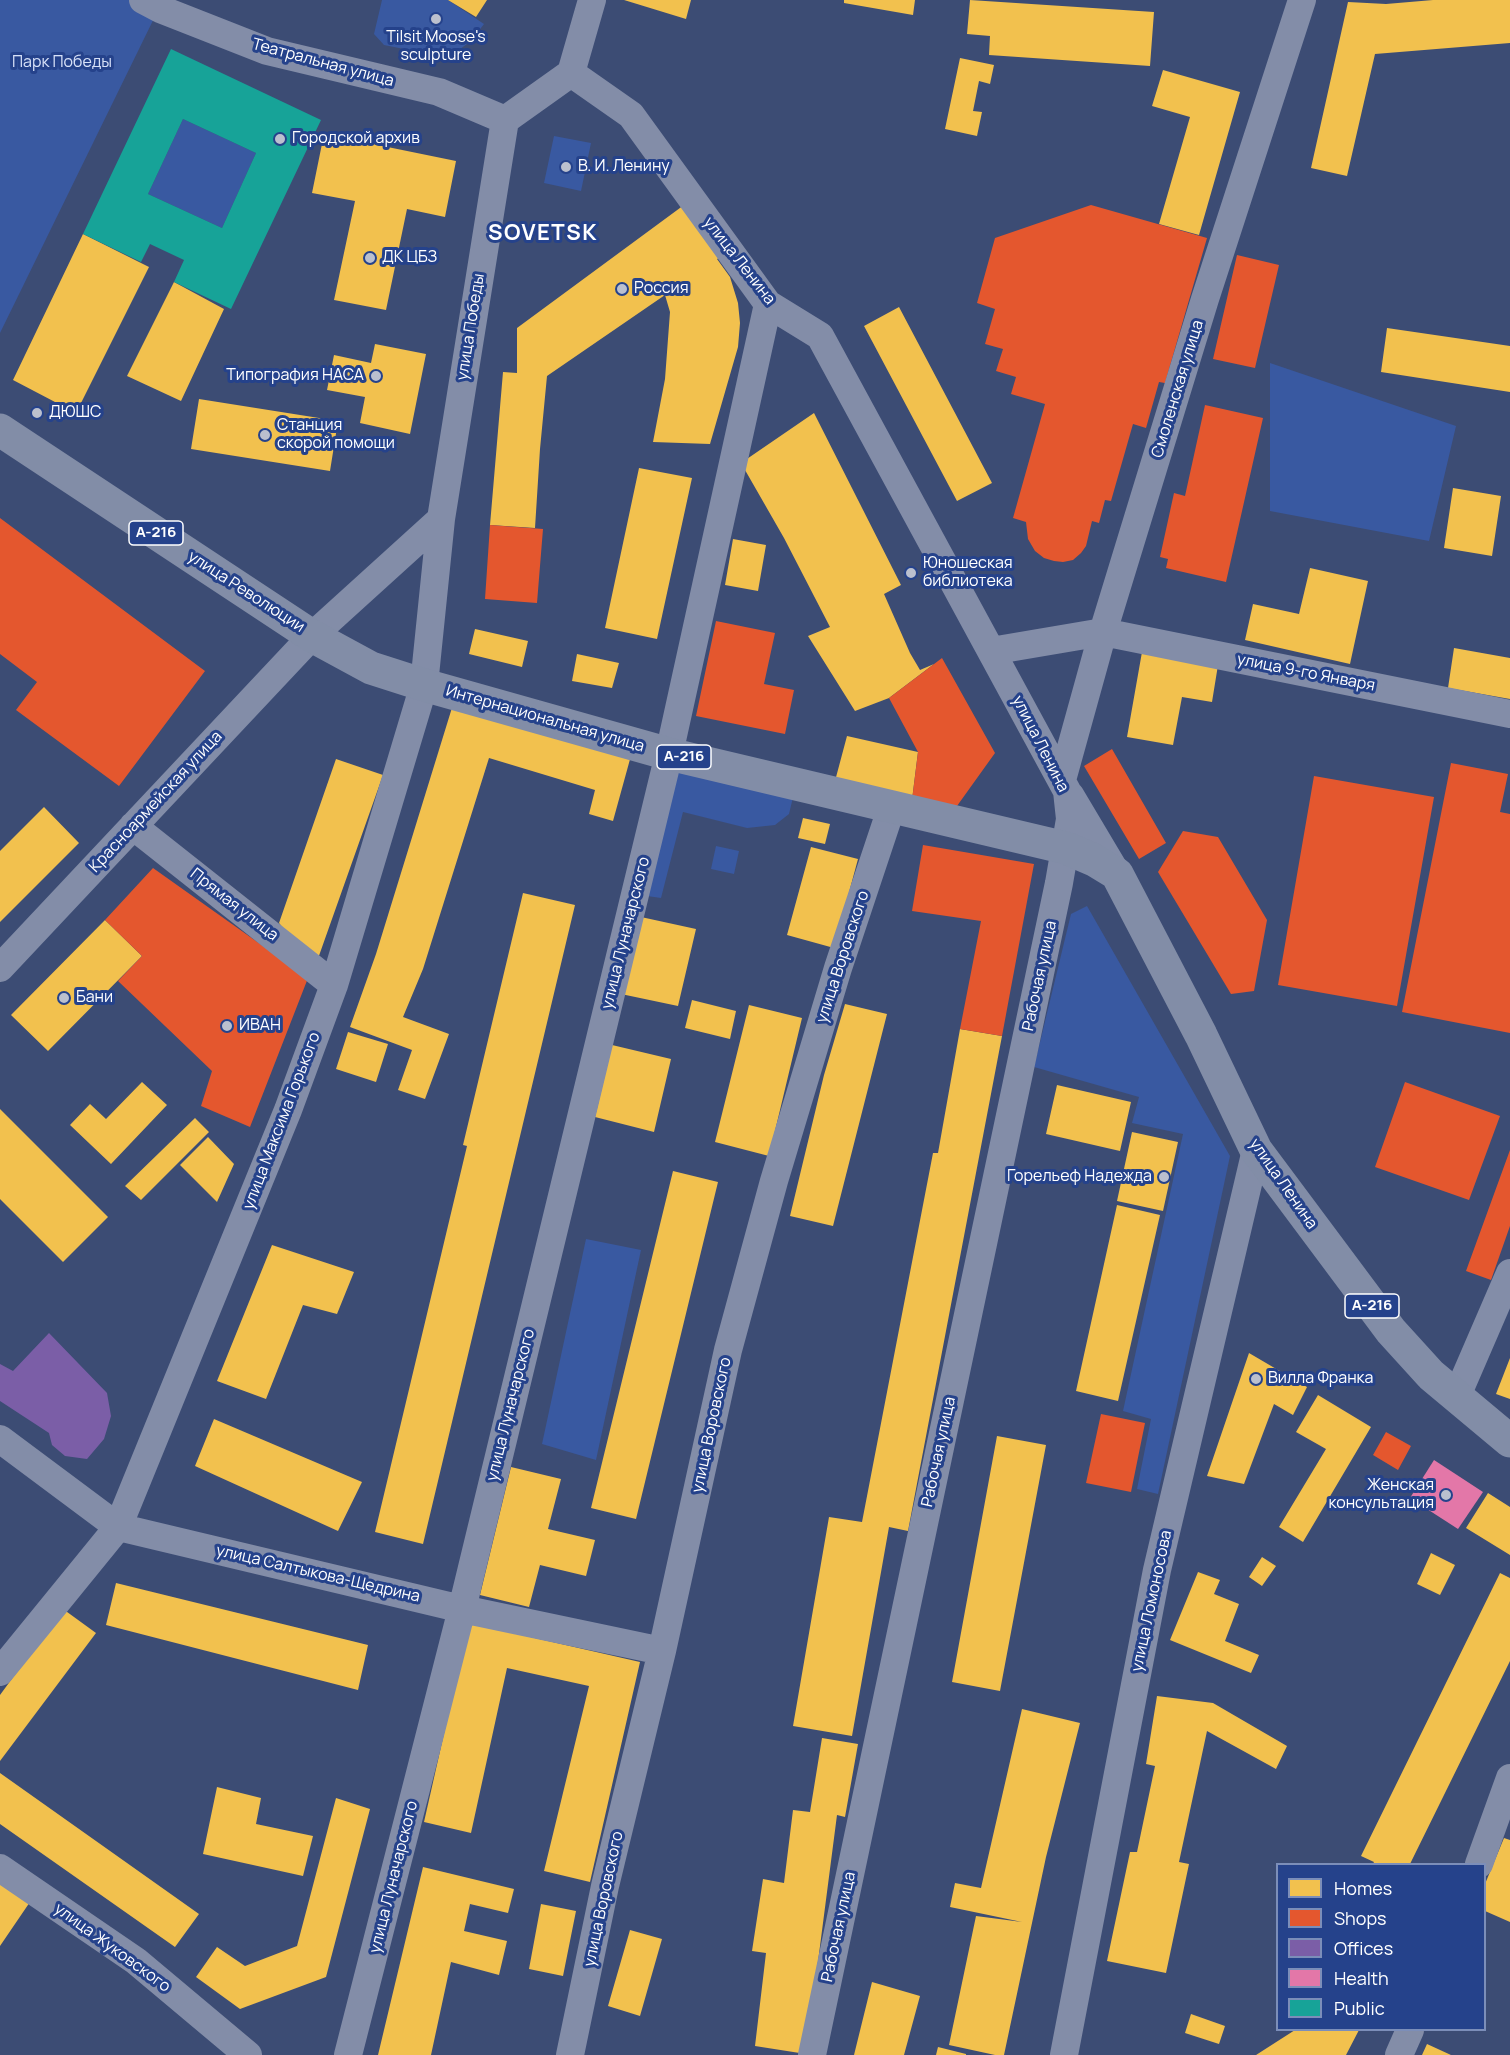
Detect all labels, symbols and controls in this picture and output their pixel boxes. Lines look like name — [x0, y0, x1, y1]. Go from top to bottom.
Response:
marker: Tilsit Moose's sculpture — [429, 12, 443, 26]
place label: Tilsit Moose's sculpture — [386, 28, 486, 66]
street label: Театральная улица — [250, 35, 396, 91]
park label: Парк Победы — [12, 53, 112, 73]
place label: Городской архив — [292, 129, 420, 149]
marker: Городской архив — [273, 132, 287, 146]
place label: В. И. Ленину — [578, 157, 670, 177]
marker: В. И. Ленину — [559, 160, 573, 174]
street label: улица Ленина — [699, 213, 779, 309]
district label: SOVETSK — [488, 221, 598, 247]
place label: ДК ЦБЗ — [382, 248, 437, 268]
marker: ДК ЦБЗ — [363, 251, 377, 265]
street label: улица Победы — [453, 272, 489, 382]
place label: Россия — [634, 279, 689, 299]
marker: Россия — [615, 282, 629, 296]
street label: Смоленская улица — [1148, 318, 1208, 460]
place label: Типография НАСА — [226, 366, 364, 386]
marker: Типография НАСА — [369, 369, 383, 383]
place label: ДЮШС — [49, 403, 101, 423]
marker: ДЮШС — [30, 406, 44, 420]
place label: Станция скорой помощи — [277, 416, 395, 454]
marker: Станция скорой помощи — [258, 428, 272, 442]
road number: А-216 — [129, 521, 183, 545]
street label: улица Революции — [184, 547, 308, 637]
place label: Юношеская библиотека — [923, 554, 1013, 592]
marker: Юношеская библиотека — [904, 566, 918, 580]
street label: улица 9-го Января — [1235, 650, 1377, 696]
street label: Интернациональная улица — [444, 681, 646, 757]
street label: улица Ленина — [1007, 692, 1073, 796]
street label: Красноармейская улица — [85, 727, 227, 877]
road number: А-216 — [657, 745, 711, 769]
street label: улица Луначарского — [598, 855, 654, 1011]
street label: Прямая улица — [186, 865, 282, 945]
street label: улица Воровского — [813, 888, 873, 1026]
street label: Рабочая улица — [1019, 919, 1061, 1033]
place label: Бани — [76, 988, 113, 1008]
marker: Бани — [57, 991, 71, 1005]
place label: ИВАН — [239, 1016, 281, 1036]
marker: ИВАН — [220, 1019, 234, 1033]
street label: улица Максима Горького — [239, 1030, 325, 1212]
street label: улица Ленина — [1245, 1135, 1321, 1233]
place label: Горельеф Надежда — [1007, 1167, 1152, 1187]
marker: Горельеф Надежда — [1157, 1170, 1171, 1184]
road number: А-216 — [1345, 1294, 1399, 1318]
street label: улица Луначарского — [483, 1327, 539, 1483]
street label: улица Воровского — [688, 1356, 736, 1494]
place label: Вилла Франка — [1268, 1369, 1373, 1389]
marker: Вилла Франка — [1249, 1372, 1263, 1386]
street label: Рабочая улица — [918, 1395, 960, 1509]
place label: Женская консультация — [1328, 1476, 1434, 1514]
marker: Женская консультация — [1439, 1488, 1453, 1502]
street label: улица Ломоносова — [1128, 1529, 1176, 1673]
street label: улица Салтыкова-Щедрина — [214, 1541, 422, 1607]
street label: улица Луначарского — [366, 1799, 422, 1955]
street label: улица Воровского — [580, 1830, 628, 1968]
legend — [1276, 1863, 1486, 2031]
street label: Рабочая улица — [818, 1870, 860, 1984]
text: Homes — [1334, 1876, 1392, 1900]
street label: улица Жуковского — [50, 1899, 174, 1997]
text: Shops — [1334, 1906, 1386, 1930]
text: Offices — [1334, 1936, 1393, 1960]
text: Health — [1334, 1966, 1389, 1990]
text: Public — [1334, 1996, 1385, 2020]

